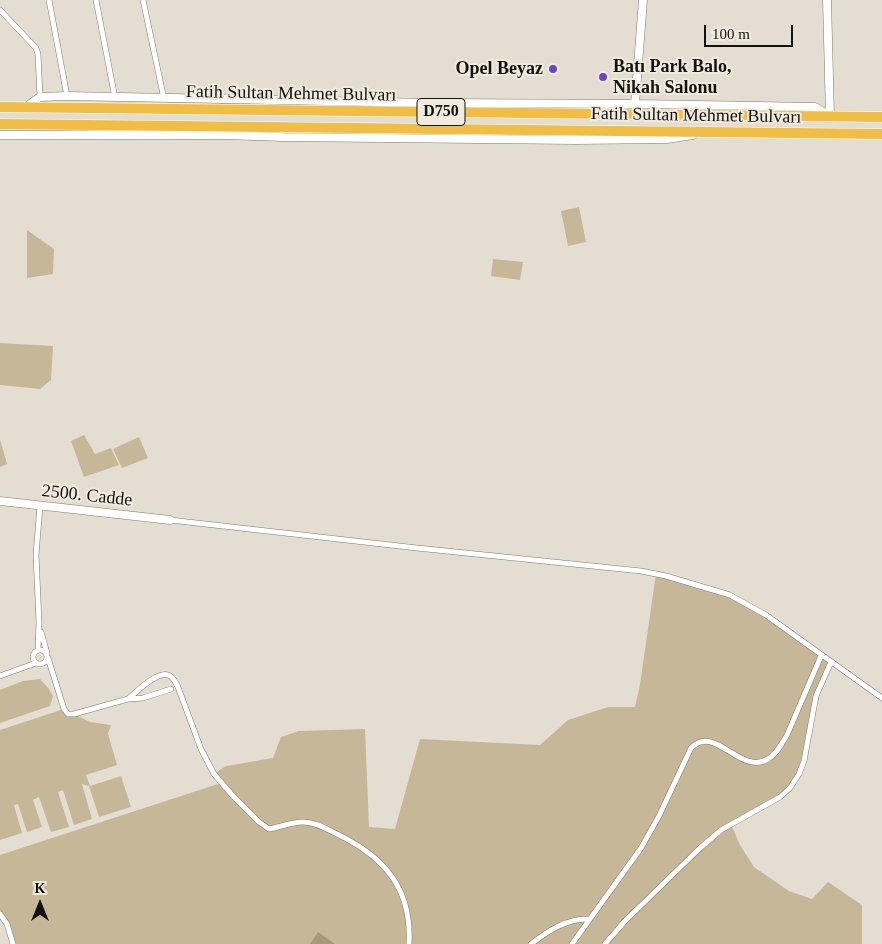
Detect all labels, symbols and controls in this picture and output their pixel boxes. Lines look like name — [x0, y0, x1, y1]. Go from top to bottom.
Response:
scale bar — [707, 15, 796, 47]
text: 100 m — [712, 26, 750, 42]
place label: Batı Park Balo, Nikah Salonu — [613, 56, 732, 98]
place label: Opel Beyaz — [456, 58, 543, 80]
marker: Opel Beyaz — [547, 63, 559, 75]
marker: Batı Park Balo, Nikah Salonu — [597, 71, 609, 83]
street label: Fatih Sultan Mehmet Bulvarı — [186, 81, 396, 107]
road number: D750 — [417, 98, 465, 125]
street label: Fatih Sultan Mehmet Bulvarı — [591, 103, 801, 129]
street label: 2500. Cadde — [41, 481, 133, 511]
north arrow — [15, 879, 65, 929]
text: K — [35, 881, 45, 896]

